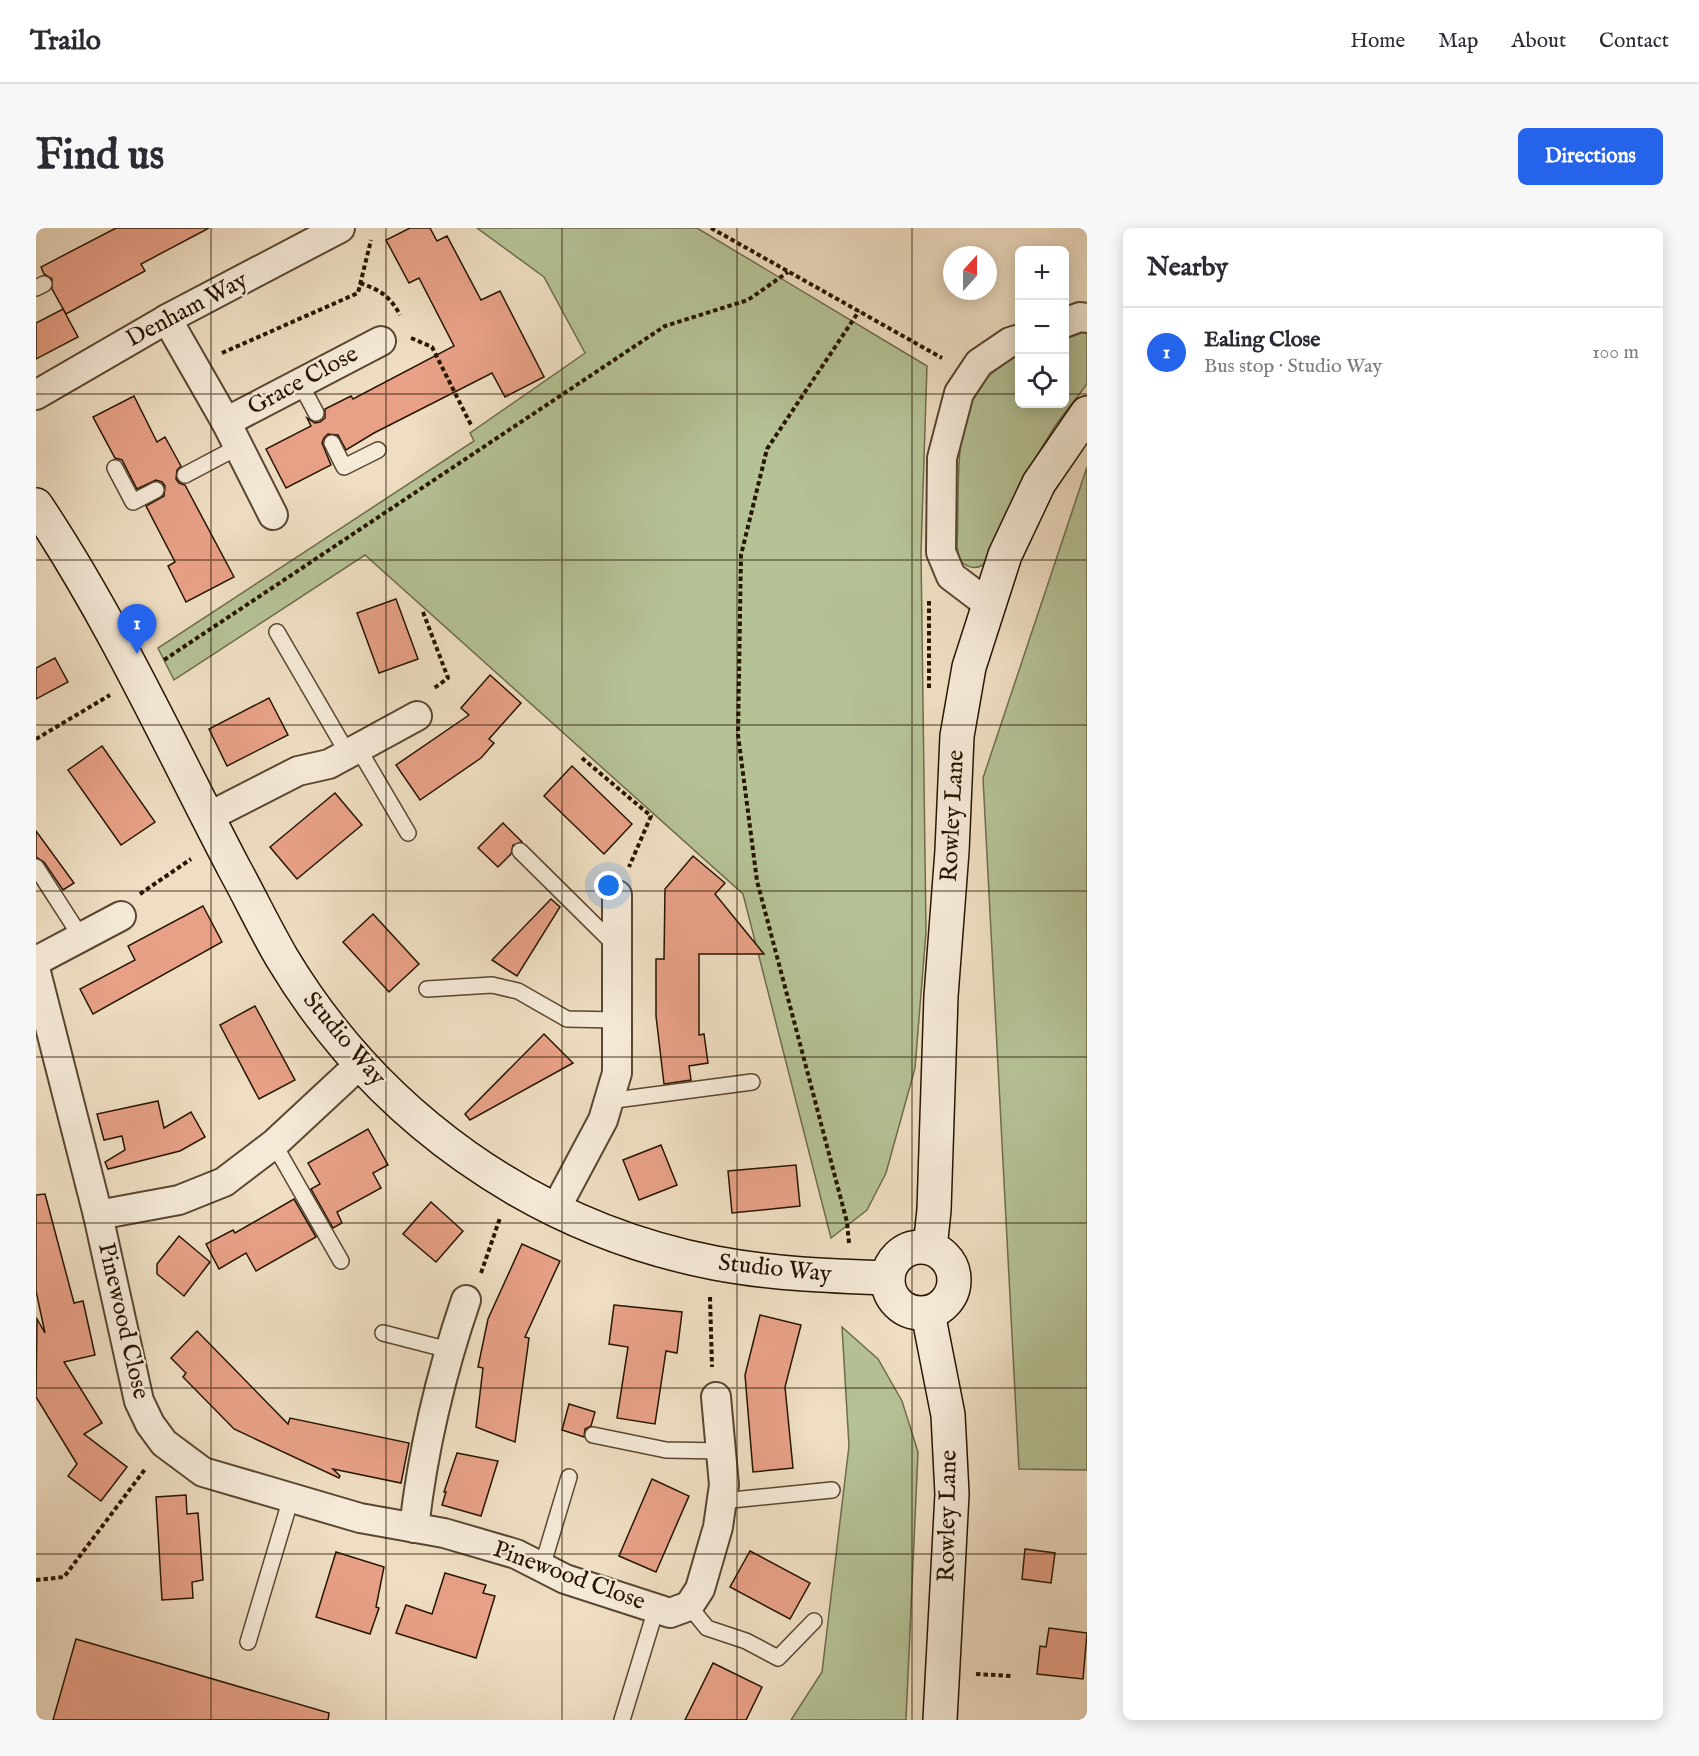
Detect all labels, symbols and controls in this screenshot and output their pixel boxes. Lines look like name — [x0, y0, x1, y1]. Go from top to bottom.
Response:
text: Trailo — [30, 24, 101, 59]
text: Home — [1350, 28, 1405, 55]
text: Map — [1438, 28, 1478, 55]
text: About — [1511, 28, 1566, 55]
text: Contact — [1599, 28, 1669, 55]
button: Directions — [1518, 128, 1663, 185]
text: Find us — [36, 130, 164, 183]
north arrow — [943, 246, 997, 300]
map controls — [1015, 246, 1069, 408]
button: + — [1015, 246, 1069, 300]
text: Nearby — [1147, 251, 1228, 284]
street label: Denham Way — [121, 265, 253, 355]
button: − — [1015, 300, 1069, 354]
text: Ealing Close — [1204, 326, 1320, 354]
street label: Grace Close — [242, 339, 364, 423]
text: 1 — [1163, 340, 1170, 365]
text: 100 m — [1592, 340, 1639, 365]
button: locate — [1015, 354, 1069, 408]
text: Bus stop · Studio Way — [1204, 354, 1382, 379]
pin: 1 — [118, 604, 156, 654]
street label: Rowley Lane — [934, 749, 972, 883]
your location — [594, 871, 623, 900]
street label: Studio Way — [296, 986, 393, 1093]
street label: Pinewood Close — [90, 1240, 156, 1402]
street label: Studio Way — [717, 1248, 833, 1290]
street label: Rowley Lane — [931, 1450, 965, 1582]
street label: Pinewood Close — [489, 1534, 649, 1618]

